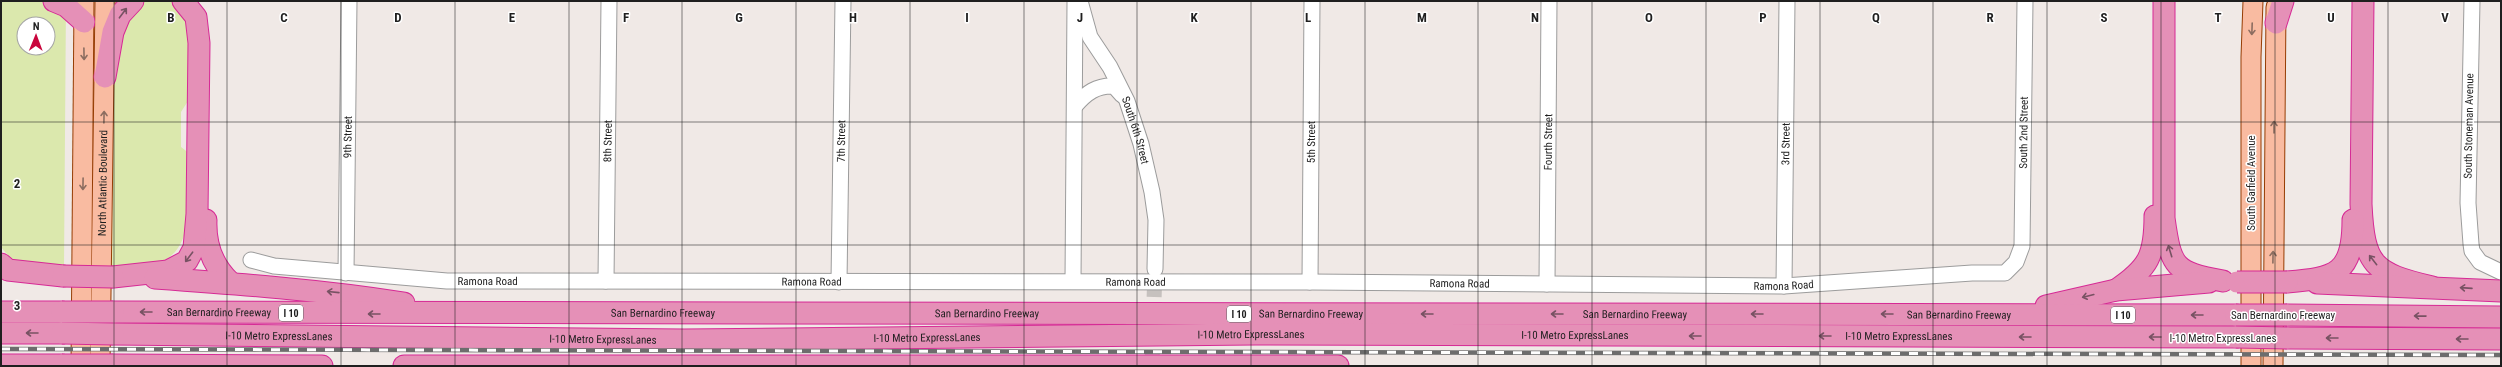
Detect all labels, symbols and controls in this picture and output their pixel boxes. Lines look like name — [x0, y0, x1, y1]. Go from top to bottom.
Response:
one-way arrow — [119, 8, 127, 19]
text: B — [167, 10, 175, 25]
text: C — [280, 10, 288, 25]
text: D — [394, 10, 402, 25]
text: E — [509, 10, 516, 25]
text: F — [623, 10, 629, 25]
text: G — [735, 10, 743, 25]
text: H — [849, 10, 857, 25]
text: I — [965, 10, 969, 25]
text: J — [1077, 10, 1083, 25]
text: K — [1190, 10, 1198, 25]
text: L — [1305, 10, 1311, 25]
text: M — [1417, 10, 1427, 25]
text: N — [1531, 10, 1539, 25]
text: O — [1645, 10, 1653, 25]
text: P — [1759, 10, 1767, 25]
text: Q — [1872, 10, 1880, 25]
text: R — [1986, 10, 1994, 25]
text: S — [2100, 10, 2108, 25]
text: T — [2214, 10, 2222, 25]
text: U — [2327, 10, 2335, 25]
text: V — [2441, 10, 2449, 25]
north arrow — [16, 16, 56, 56]
text: N — [33, 20, 40, 33]
one-way arrow — [2249, 22, 2256, 35]
one-way arrow — [80, 47, 88, 60]
street label: South Stoneman Avenue — [2462, 73, 2476, 179]
street label: South 6th Street — [1119, 94, 1152, 165]
street label: South 2nd Street — [2016, 96, 2030, 169]
one-way arrow — [100, 111, 108, 124]
street label: Fourth Street — [1541, 114, 1555, 170]
street label: 9th Street — [341, 116, 354, 158]
street label: 8th Street — [601, 120, 614, 162]
street label: 7th Street — [834, 120, 848, 162]
street label: 5th Street — [1304, 121, 1318, 163]
one-way arrow — [2270, 121, 2278, 134]
street label: 3rd Street — [1779, 123, 1792, 165]
street label: North Atlantic Boulevard — [95, 130, 110, 236]
street label: South Garfield Avenue — [2245, 135, 2258, 231]
text: 2 — [14, 176, 21, 191]
one-way arrow — [80, 177, 87, 190]
one-way arrow — [2166, 244, 2173, 257]
one-way arrow — [184, 251, 193, 262]
one-way arrow — [2269, 251, 2277, 264]
one-way arrow — [2368, 254, 2377, 265]
street label: Ramona Road — [457, 275, 518, 288]
street label: Ramona Road — [781, 275, 842, 288]
street label: Ramona Road — [1105, 275, 1166, 288]
street label: Ramona Road — [1429, 277, 1490, 290]
street label: Ramona Road — [1753, 277, 1814, 293]
one-way arrow — [2460, 285, 2473, 292]
one-way arrow — [327, 289, 340, 296]
one-way arrow — [2081, 293, 2094, 300]
text: 3 — [14, 298, 20, 313]
road number: I 10 — [279, 305, 303, 321]
street label: San Bernardino Freeway — [167, 306, 272, 319]
street label: San Bernardino Freeway — [611, 306, 716, 319]
road number: I 10 — [1227, 306, 1251, 322]
street label: San Bernardino Freeway — [935, 307, 1040, 320]
street label: San Bernardino Freeway — [1259, 307, 1364, 320]
road number: I 10 — [2111, 307, 2135, 323]
one-way arrow — [140, 308, 153, 316]
street label: San Bernardino Freeway — [1583, 308, 1688, 321]
street label: San Bernardino Freeway — [1907, 308, 2012, 321]
street label: San Bernardino Freeway — [2231, 309, 2335, 322]
one-way arrow — [368, 310, 381, 318]
one-way arrow — [1421, 310, 1434, 318]
one-way arrow — [1551, 310, 1564, 318]
one-way arrow — [1751, 310, 1764, 318]
one-way arrow — [1881, 310, 1894, 318]
one-way arrow — [2191, 311, 2204, 319]
one-way arrow — [2414, 312, 2427, 320]
street label: I-10 Metro ExpressLanes — [1197, 327, 1305, 341]
street label: I-10 Metro ExpressLanes — [1521, 328, 1629, 342]
one-way arrow — [26, 329, 39, 337]
street label: I-10 Metro ExpressLanes — [225, 329, 333, 343]
street label: I-10 Metro ExpressLanes — [1845, 329, 1953, 343]
street label: I-10 Metro ExpressLanes — [873, 330, 981, 345]
street label: I-10 Metro ExpressLanes — [549, 332, 657, 346]
one-way arrow — [1689, 332, 1702, 340]
one-way arrow — [1819, 332, 1832, 340]
street label: I-10 Metro ExpressLanes — [2169, 332, 2277, 345]
one-way arrow — [2019, 333, 2032, 341]
one-way arrow — [2149, 333, 2162, 341]
one-way arrow — [2326, 334, 2339, 342]
one-way arrow — [2456, 335, 2469, 343]

